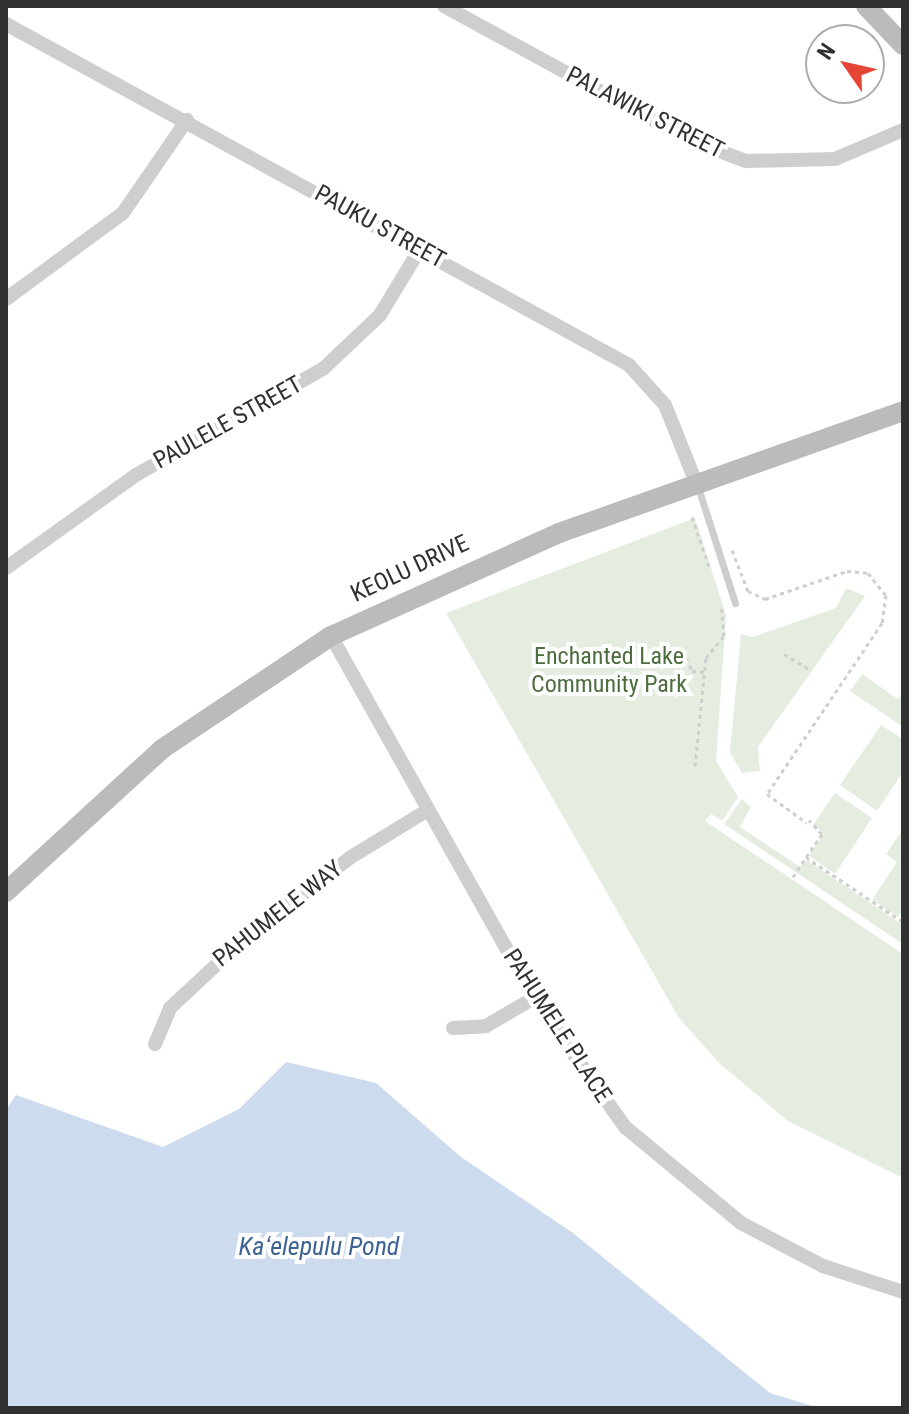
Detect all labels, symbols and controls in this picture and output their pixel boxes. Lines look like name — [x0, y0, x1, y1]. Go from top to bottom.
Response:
north arrow — [805, 24, 885, 104]
text: N — [812, 39, 840, 64]
street label: PALAWIKI STREET — [561, 61, 729, 165]
street label: PAUKU STREET — [310, 179, 450, 275]
street label: PAULELE STREET — [149, 370, 307, 476]
street label: KEOLU DRIVE — [346, 529, 474, 609]
park label: Enchanted Lake Community Park — [531, 643, 687, 699]
street label: PAHUMELE WAY — [208, 855, 348, 973]
street label: PAHUMELE PLACE — [497, 944, 617, 1108]
water label: Kaʻelepulu Pond — [239, 1231, 399, 1263]

